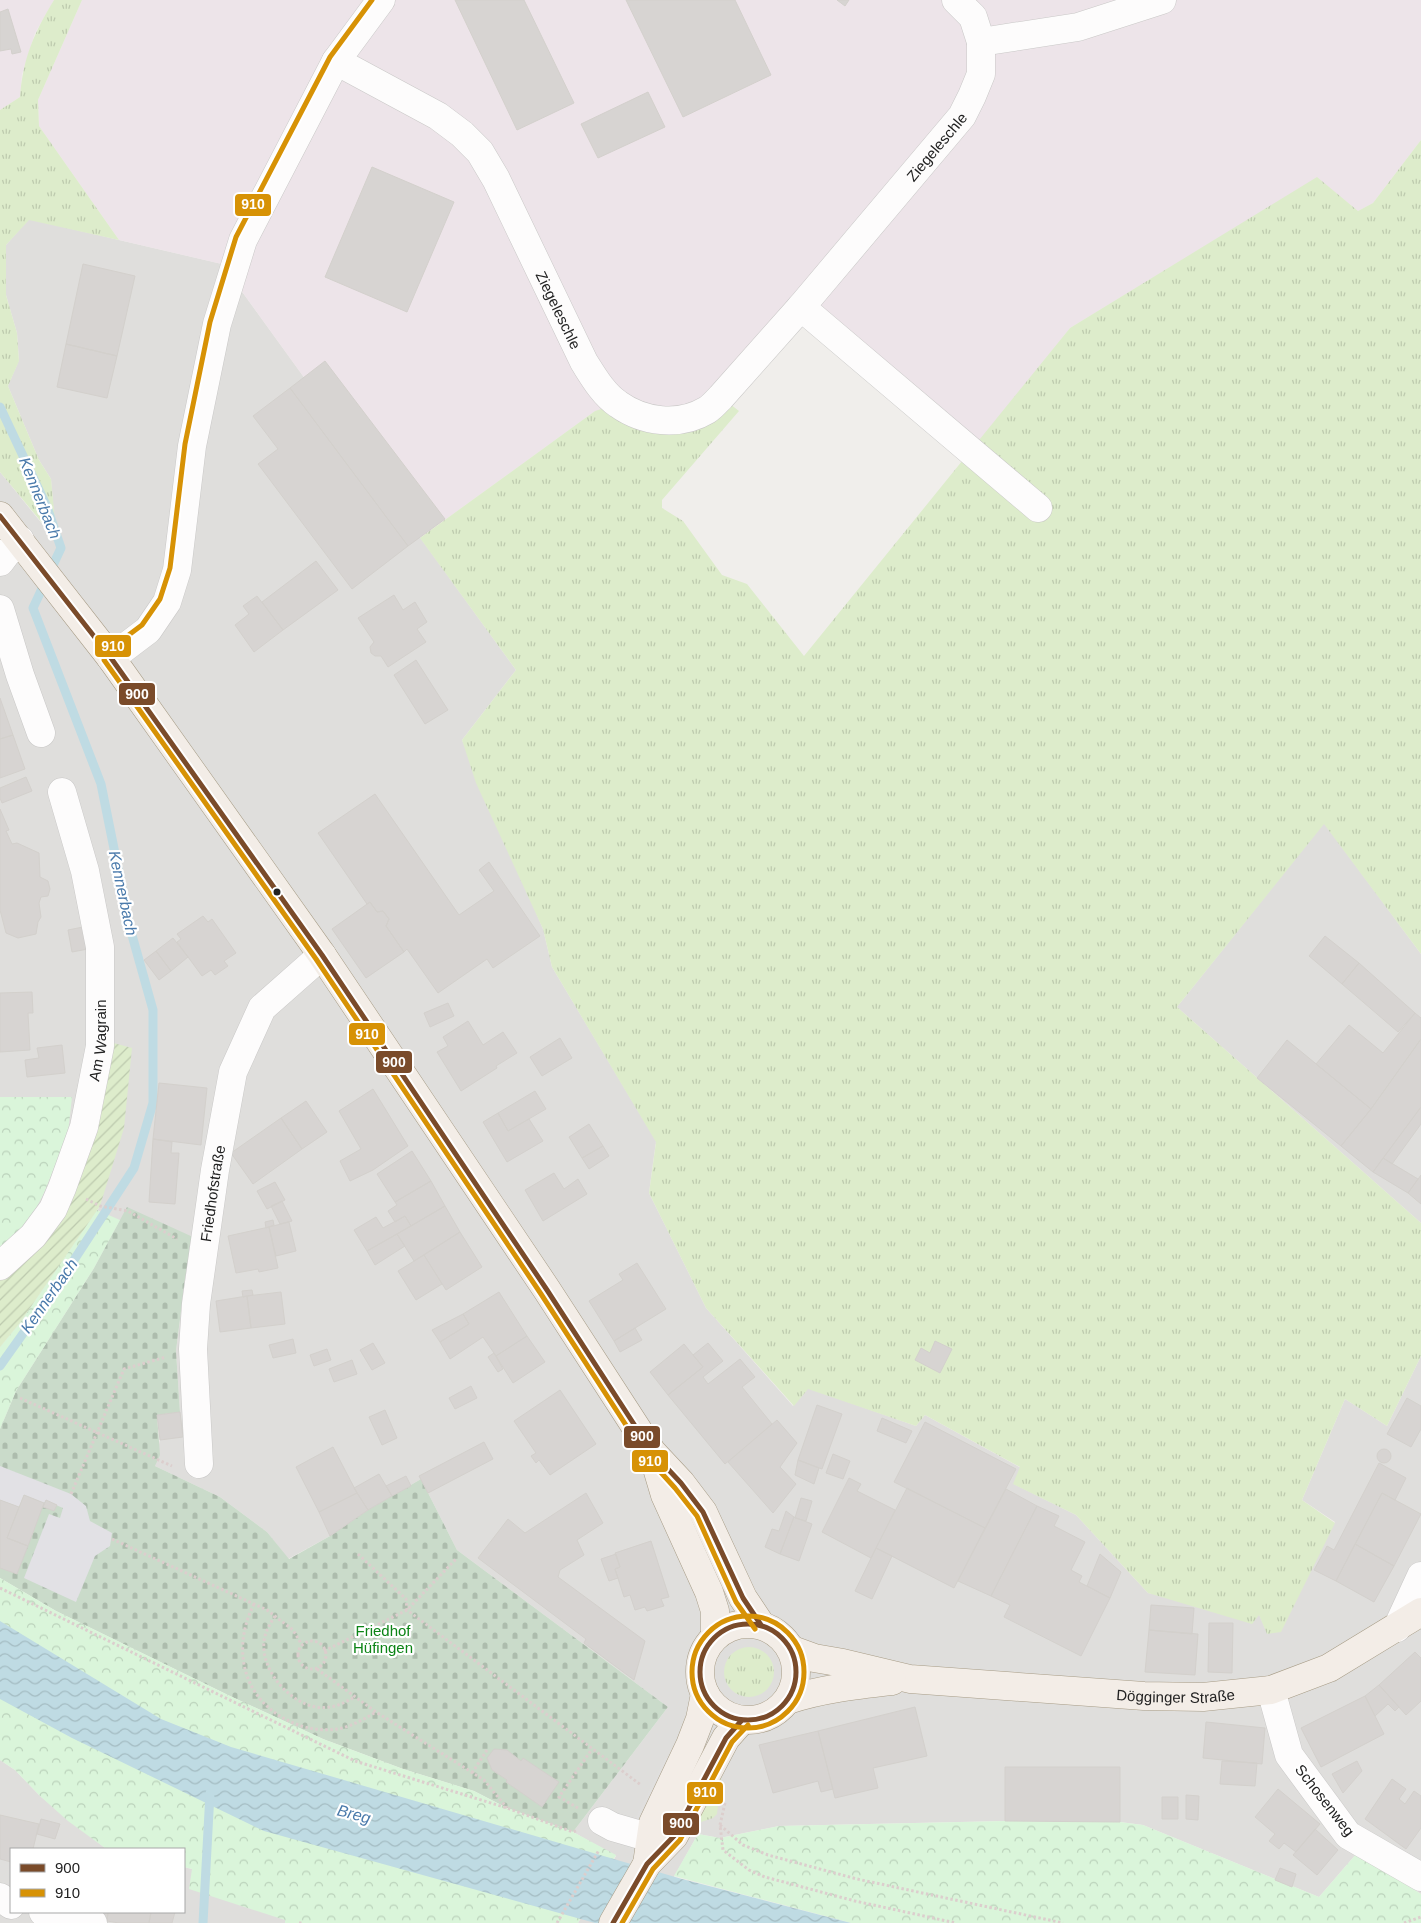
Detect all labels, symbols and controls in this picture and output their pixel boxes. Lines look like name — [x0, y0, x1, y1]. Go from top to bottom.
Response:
street label: Ziegeleschle — [903, 109, 970, 184]
line badge: 910 — [234, 193, 272, 217]
text: 910 — [241, 196, 265, 212]
street label: Ziegeleschle — [533, 268, 585, 352]
water label: Kennerbach — [16, 455, 64, 541]
line badge: 910 — [94, 634, 132, 658]
text: 910 — [101, 638, 125, 654]
line badge: 900 — [118, 682, 156, 706]
text: 900 — [125, 686, 149, 702]
water label: Kennerbach — [106, 849, 140, 937]
unlabelled marker — [272, 887, 282, 897]
street label: Am Wagrain — [85, 999, 110, 1082]
line badge: 910 — [348, 1022, 386, 1046]
text: 910 — [355, 1026, 379, 1042]
line badge: 900 — [375, 1050, 413, 1074]
text: 900 — [382, 1054, 406, 1070]
street label: Friedhofstraße — [196, 1144, 228, 1243]
water label: Kennerbach — [17, 1256, 81, 1336]
line badge: 900 — [623, 1425, 661, 1449]
text: 900 — [630, 1428, 654, 1444]
line badge: 910 — [631, 1449, 669, 1473]
text: 910 — [638, 1453, 662, 1469]
park label: Friedhof Hüfingen — [353, 1622, 413, 1656]
street label: Dögginger Straße — [1116, 1685, 1236, 1706]
street label: Schosenweg — [1292, 1761, 1358, 1839]
line badge: 910 — [686, 1781, 724, 1805]
text: 910 — [693, 1784, 717, 1800]
water label: Breg — [335, 1801, 373, 1827]
line badge: 900 — [662, 1812, 700, 1836]
text: 900 — [669, 1815, 693, 1831]
legend — [10, 1848, 185, 1913]
text: 900 — [55, 1859, 80, 1876]
text: 910 — [55, 1884, 80, 1901]

